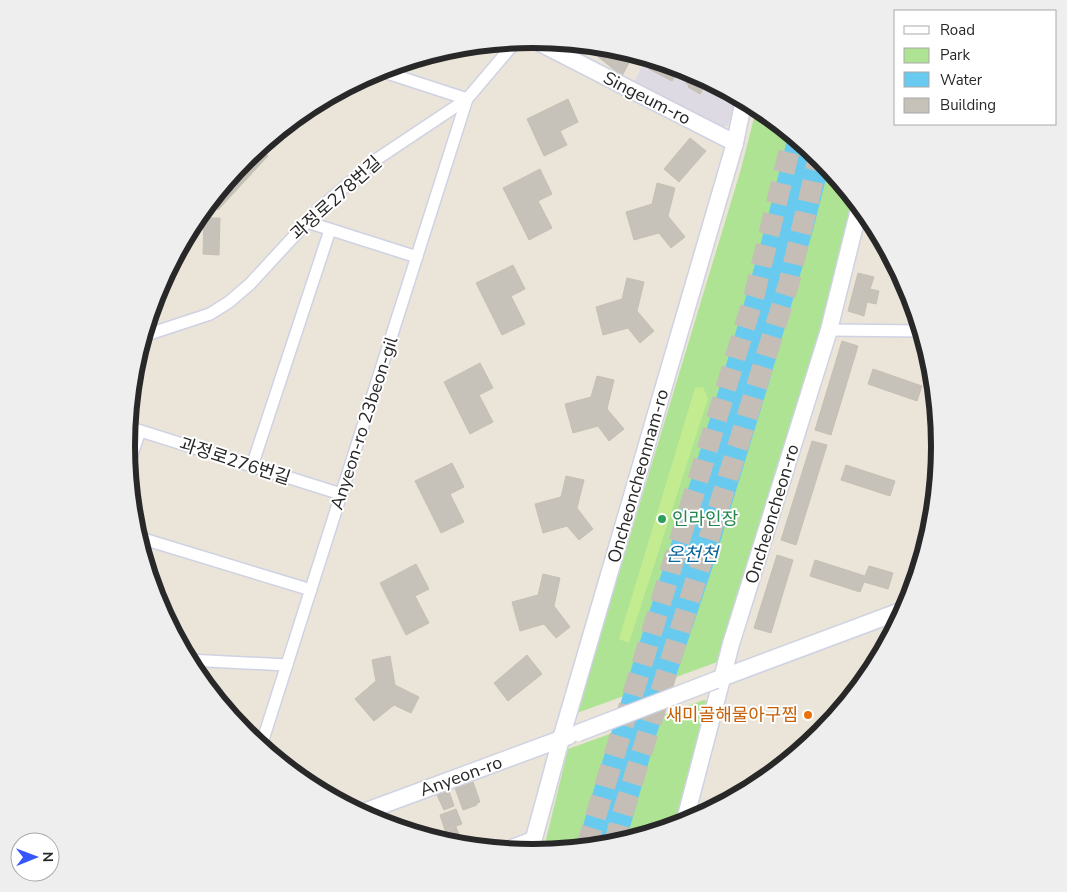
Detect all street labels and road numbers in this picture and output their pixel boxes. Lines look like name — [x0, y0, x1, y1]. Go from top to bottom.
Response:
street label: Singeum-ro — [599, 66, 695, 130]
street label: 과정로278번길 — [285, 151, 387, 245]
street label: Anyeon-ro 23beon-gil — [325, 333, 404, 513]
street label: Oncheoncheonnam-ro — [602, 386, 674, 566]
street label: 과정로276번길 — [177, 432, 293, 490]
street label: Oncheoncheon-ro — [739, 441, 805, 587]
street label: Anyeon-ro — [416, 750, 506, 802]

